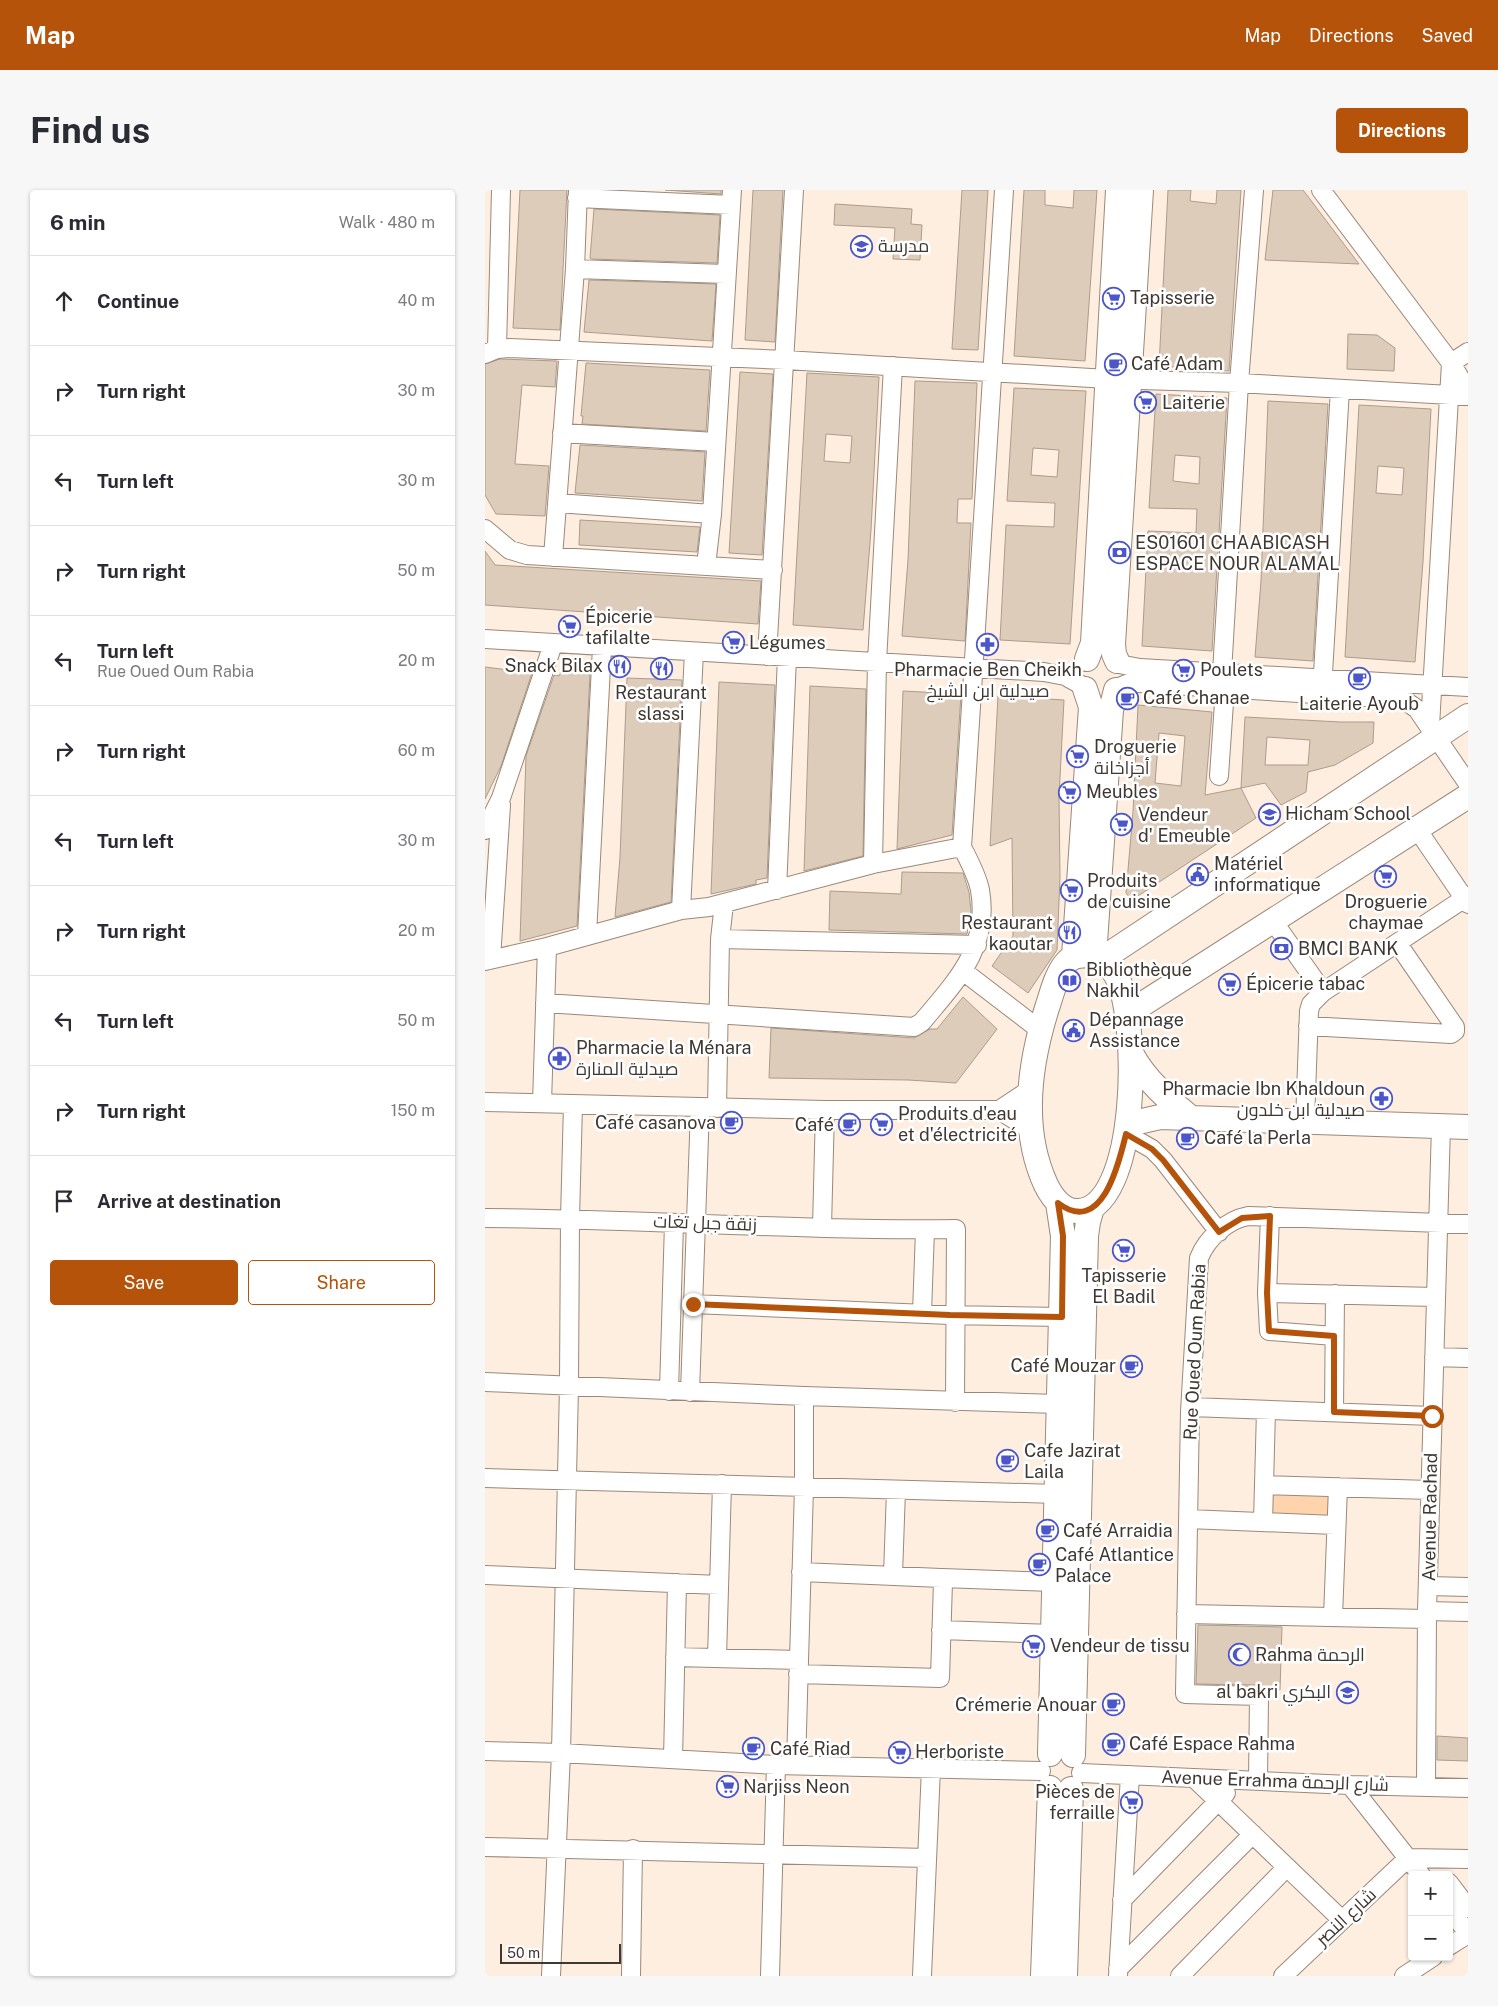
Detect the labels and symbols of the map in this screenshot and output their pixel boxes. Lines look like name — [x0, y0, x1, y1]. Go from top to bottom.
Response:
school or university icon: مدرسة — [850, 234, 874, 258]
place label: مدرسة — [878, 235, 929, 257]
supermarket icon: Tapisserie — [1102, 286, 1126, 310]
place label: Tapisserie — [1130, 287, 1215, 308]
cafe icon: Café Adam — [1103, 352, 1127, 376]
place label: Café Adam — [1131, 353, 1223, 374]
supermarket icon: Laiterie — [1134, 391, 1158, 415]
place label: Laiterie — [1162, 392, 1225, 413]
place label: ES01601 CHAABICASH ESPACE NOUR ALAMAL — [1135, 532, 1340, 574]
bank icon: ES01601 CHAABICASH ESPACE NOUR ALAMAL — [1107, 541, 1131, 565]
place label: Épicerie tafilalte — [585, 605, 653, 648]
supermarket icon: Épicerie tafilalte — [557, 615, 581, 639]
supermarket icon: Légumes — [721, 631, 745, 655]
place label: Légumes — [749, 632, 826, 653]
pharmacy icon: Pharmacie Ben Cheikh صيدلية ابن الشيخ — [976, 633, 1000, 657]
restaurant icon: Snack Bilax — [607, 654, 631, 678]
place label: Snack Bilax — [505, 655, 603, 676]
restaurant icon: Restaurant slassi — [649, 656, 673, 680]
supermarket icon: Poulets — [1172, 658, 1196, 682]
place label: Pharmacie Ben Cheikh صيدلية ابن الشيخ — [894, 659, 1082, 703]
place label: Poulets — [1200, 659, 1263, 680]
cafe icon: Laiterie Ayoub — [1347, 667, 1371, 691]
place label: Restaurant slassi — [615, 682, 707, 724]
cafe icon: Café Chanae — [1115, 686, 1139, 710]
place label: Café Chanae — [1143, 687, 1250, 708]
place label: Laiterie Ayoub — [1299, 693, 1419, 714]
place label: Droguerie أجزاخانة — [1094, 736, 1177, 779]
supermarket icon: Droguerie أجزاخانة — [1066, 745, 1090, 769]
supermarket icon: Meubles — [1058, 780, 1082, 804]
place label: Meubles — [1086, 781, 1158, 802]
school or university icon: Hicham School — [1257, 802, 1281, 826]
place label: Hicham School — [1285, 803, 1411, 824]
place label: Vendeur d' Emeuble — [1138, 804, 1231, 846]
supermarket icon: Vendeur d' Emeuble — [1110, 813, 1134, 837]
place label: Matériel informatique — [1214, 853, 1321, 895]
public building icon: Matériel informatique — [1186, 862, 1210, 886]
supermarket icon: Droguerie chaymae — [1374, 865, 1398, 889]
place label: Produits de cuisine — [1087, 870, 1171, 912]
supermarket icon: Produits de cuisine — [1059, 879, 1083, 903]
place label: Droguerie chaymae — [1345, 891, 1427, 933]
place label: Restaurant kaoutar — [961, 912, 1053, 954]
restaurant icon: Restaurant kaoutar — [1057, 921, 1081, 945]
bank icon: BMCI BANK — [1270, 937, 1294, 961]
place label: BMCI BANK — [1298, 938, 1399, 959]
place label: Bibliothèque Nakhil — [1086, 959, 1192, 1001]
library icon: Bibliothèque Nakhil — [1058, 968, 1082, 992]
supermarket icon: Épicerie tabac — [1218, 972, 1242, 996]
place label: Épicerie tabac — [1246, 972, 1365, 994]
place label: Dépannage Assistance — [1089, 1009, 1184, 1051]
public building icon: Dépannage Assistance — [1061, 1018, 1085, 1042]
place label: Pharmacie la Ménara صيدلية المنارة — [576, 1037, 752, 1080]
pharmacy icon: Pharmacie la Ménara صيدلية المنارة — [548, 1046, 572, 1070]
place label: Pharmacie Ibn Khaldoun صيدلية ابن خلدون — [1162, 1078, 1365, 1121]
pharmacy icon: Pharmacie Ibn Khaldoun صيدلية ابن خلدون — [1369, 1087, 1393, 1111]
place label: Produits d'eau et d'électricité — [898, 1103, 1017, 1145]
cafe icon: Café casanova — [720, 1111, 744, 1135]
place label: Café casanova — [595, 1112, 716, 1133]
supermarket icon: Produits d'eau et d'électricité — [870, 1112, 894, 1136]
cafe icon: Café — [838, 1113, 862, 1137]
place label: Café — [795, 1114, 834, 1135]
cafe icon: Café la Perla — [1176, 1126, 1200, 1150]
place label: Café la Perla — [1204, 1127, 1311, 1148]
street label: زنقة جبل تغات — [653, 1210, 757, 1236]
supermarket icon: Tapisserie El Badil — [1112, 1239, 1136, 1263]
street label: Rue Oued Oum Rabia — [1179, 1263, 1210, 1441]
place label: Tapisserie El Badil — [1082, 1265, 1166, 1307]
route end — [682, 1293, 705, 1316]
cafe icon: Café Mouzar — [1120, 1354, 1144, 1378]
place label: Café Mouzar — [1010, 1355, 1116, 1376]
route start — [1421, 1405, 1444, 1428]
place label: Cafe Jazirat Laila — [1024, 1440, 1121, 1482]
cafe icon: Cafe Jazirat Laila — [996, 1449, 1020, 1473]
street label: Avenue Rachad — [1418, 1452, 1441, 1582]
cafe icon: Café Arraidia — [1035, 1519, 1059, 1543]
place label: Café Arraidia — [1063, 1520, 1173, 1541]
place label: Café Atlantice Palace — [1055, 1544, 1174, 1586]
cafe icon: Café Atlantice Palace — [1027, 1553, 1051, 1577]
supermarket icon: Vendeur de tissu — [1022, 1634, 1046, 1658]
place label: Vendeur de tissu — [1050, 1635, 1190, 1656]
mosque icon: Rahma الرحمة — [1227, 1643, 1251, 1667]
place label: Rahma الرحمة — [1255, 1644, 1365, 1666]
school or university icon: al bakri البكري — [1335, 1680, 1359, 1704]
place label: al bakri البكري — [1216, 1681, 1331, 1706]
cafe icon: Crémerie Anouar — [1101, 1693, 1125, 1717]
place label: Crémerie Anouar — [955, 1694, 1097, 1715]
cafe icon: Café Espace Rahma — [1101, 1732, 1125, 1756]
place label: Café Espace Rahma — [1129, 1733, 1295, 1754]
cafe icon: Café Riad — [742, 1737, 766, 1761]
place label: Café Riad — [770, 1738, 851, 1759]
supermarket icon: Herboriste — [887, 1740, 911, 1764]
place label: Herboriste — [915, 1741, 1004, 1762]
street label: Avenue Errahma شارع الرحمة — [1161, 1766, 1389, 1797]
supermarket icon: Narjiss Neon — [715, 1775, 739, 1799]
place label: Narjiss Neon — [743, 1776, 850, 1797]
place label: Pièces de ferraille — [1035, 1781, 1115, 1823]
supermarket icon: Pièces de ferraille — [1119, 1790, 1143, 1814]
street label: شارع النصر — [1311, 1884, 1381, 1952]
scale bar — [500, 1941, 621, 1964]

